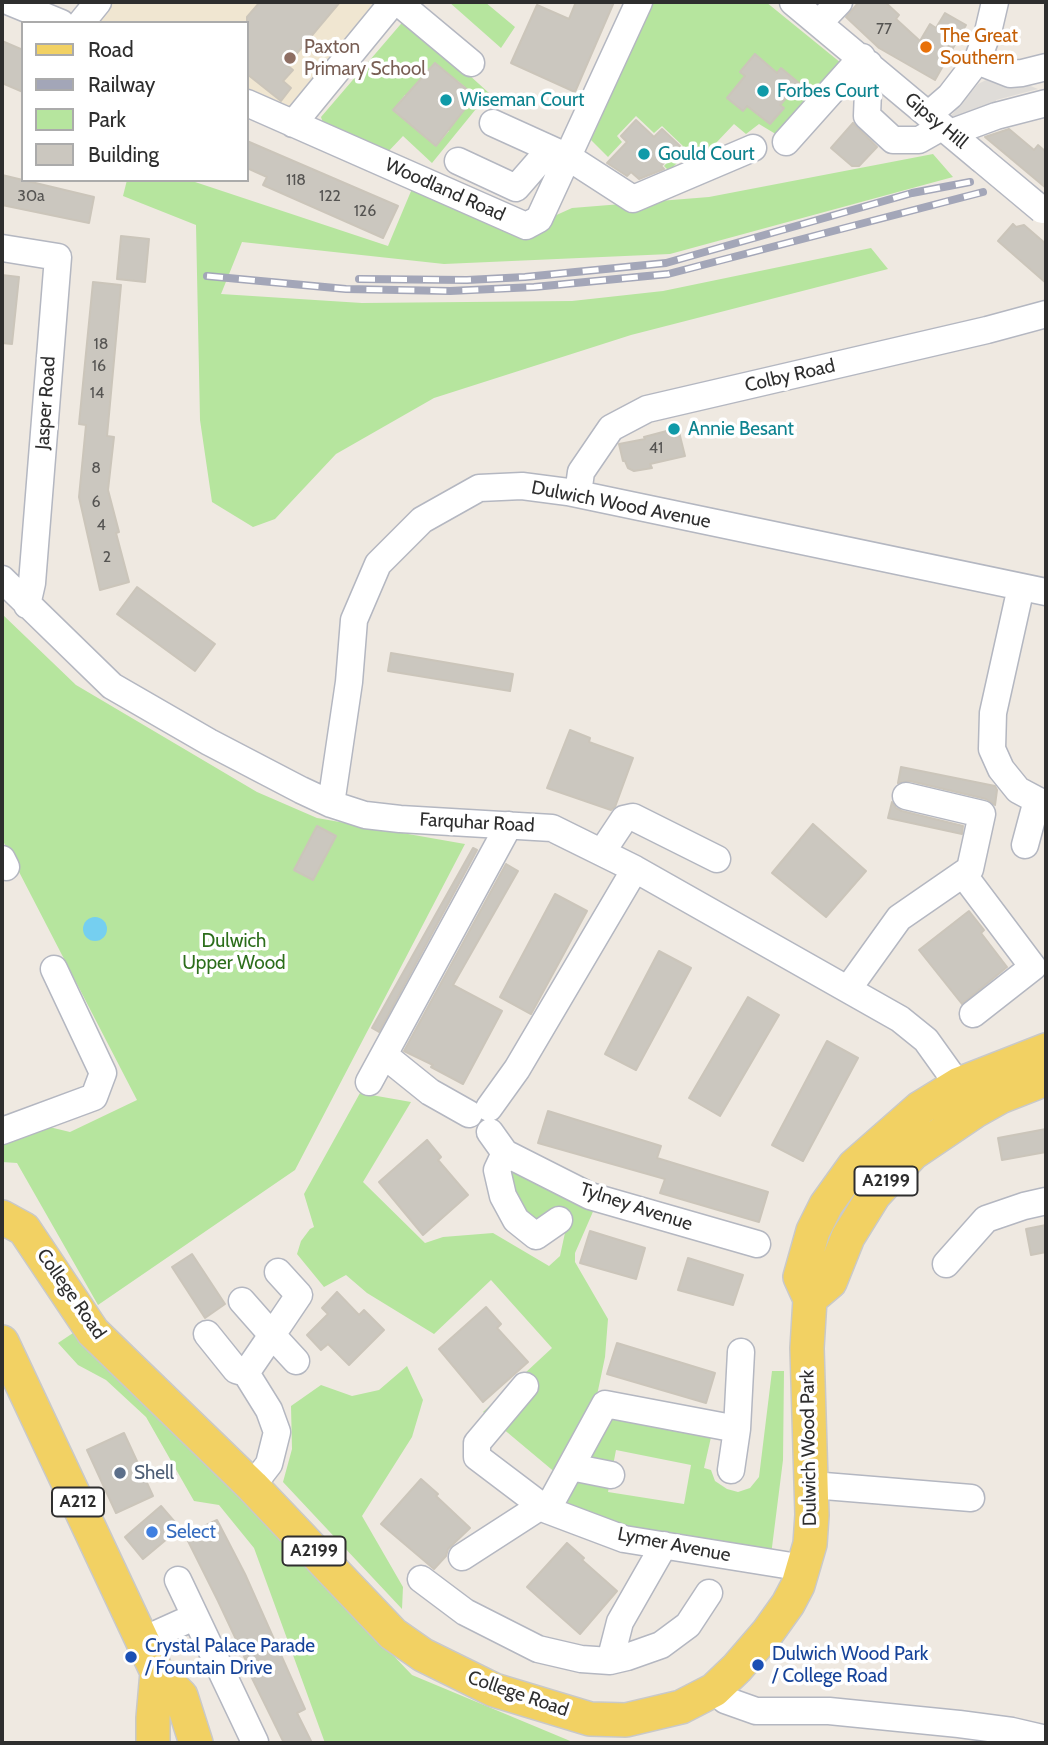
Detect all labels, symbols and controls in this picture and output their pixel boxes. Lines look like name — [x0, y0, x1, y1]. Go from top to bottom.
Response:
house number: 77 — [876, 19, 892, 39]
legend — [21, 21, 248, 182]
place label: The Great Southern — [940, 25, 1018, 69]
place label: Paxton Primary School — [304, 36, 426, 80]
text: Road — [88, 37, 134, 62]
marker: The Great Southern — [918, 39, 934, 55]
marker: Paxton Primary School — [282, 50, 298, 66]
text: Railway — [88, 72, 155, 97]
place label: Forbes Court — [777, 80, 879, 102]
marker: Forbes Court — [755, 83, 771, 99]
street label: Gipsy Hill — [900, 88, 972, 154]
place label: Wiseman Court — [460, 89, 584, 111]
marker: Wiseman Court — [438, 92, 454, 108]
text: Park — [88, 107, 126, 132]
text: Building — [88, 142, 159, 167]
place label: Gould Court — [658, 143, 755, 165]
marker: Gould Court — [636, 146, 652, 162]
street label: Woodland Road — [381, 153, 509, 227]
house number: 118 — [286, 170, 306, 190]
house number: 30a — [17, 186, 45, 206]
house number: 122 — [319, 186, 341, 206]
house number: 126 — [354, 201, 376, 221]
house number: 18 — [94, 334, 108, 354]
street label: Colby Road — [743, 355, 837, 397]
street label: Jasper Road — [31, 356, 61, 450]
house number: 16 — [92, 356, 106, 376]
house number: 14 — [90, 383, 104, 403]
place label: Annie Besant — [688, 418, 794, 440]
marker: Annie Besant — [666, 421, 682, 437]
house number: 41 — [649, 438, 663, 458]
house number: 8 — [91, 458, 101, 478]
street label: Dulwich Wood Avenue — [529, 476, 713, 534]
house number: 6 — [91, 492, 101, 512]
house number: 4 — [96, 515, 106, 535]
house number: 2 — [103, 547, 111, 567]
street label: Farquhar Road — [419, 809, 535, 837]
park label: Dulwich Upper Wood — [182, 930, 286, 974]
road number: A2199 — [854, 1166, 917, 1196]
street label: Tylney Avenue — [577, 1178, 695, 1236]
street label: College Road — [32, 1244, 110, 1344]
street label: Dulwich Wood Park — [796, 1370, 822, 1526]
place label: Shell — [134, 1462, 174, 1484]
marker: Shell — [112, 1465, 128, 1481]
road number: A212 — [52, 1488, 104, 1517]
place label: Select — [166, 1521, 216, 1543]
street label: Lymer Avenue — [616, 1523, 732, 1567]
marker: Select — [144, 1524, 160, 1540]
road number: A2199 — [282, 1536, 346, 1566]
place label: Crystal Palace Parade / Fountain Drive — [145, 1635, 315, 1679]
place label: Dulwich Wood Park / College Road — [772, 1643, 928, 1687]
marker: Crystal Palace Parade / Fountain Drive — [123, 1649, 139, 1665]
marker: Dulwich Wood Park / College Road — [750, 1657, 766, 1673]
street label: College Road — [465, 1666, 571, 1722]

